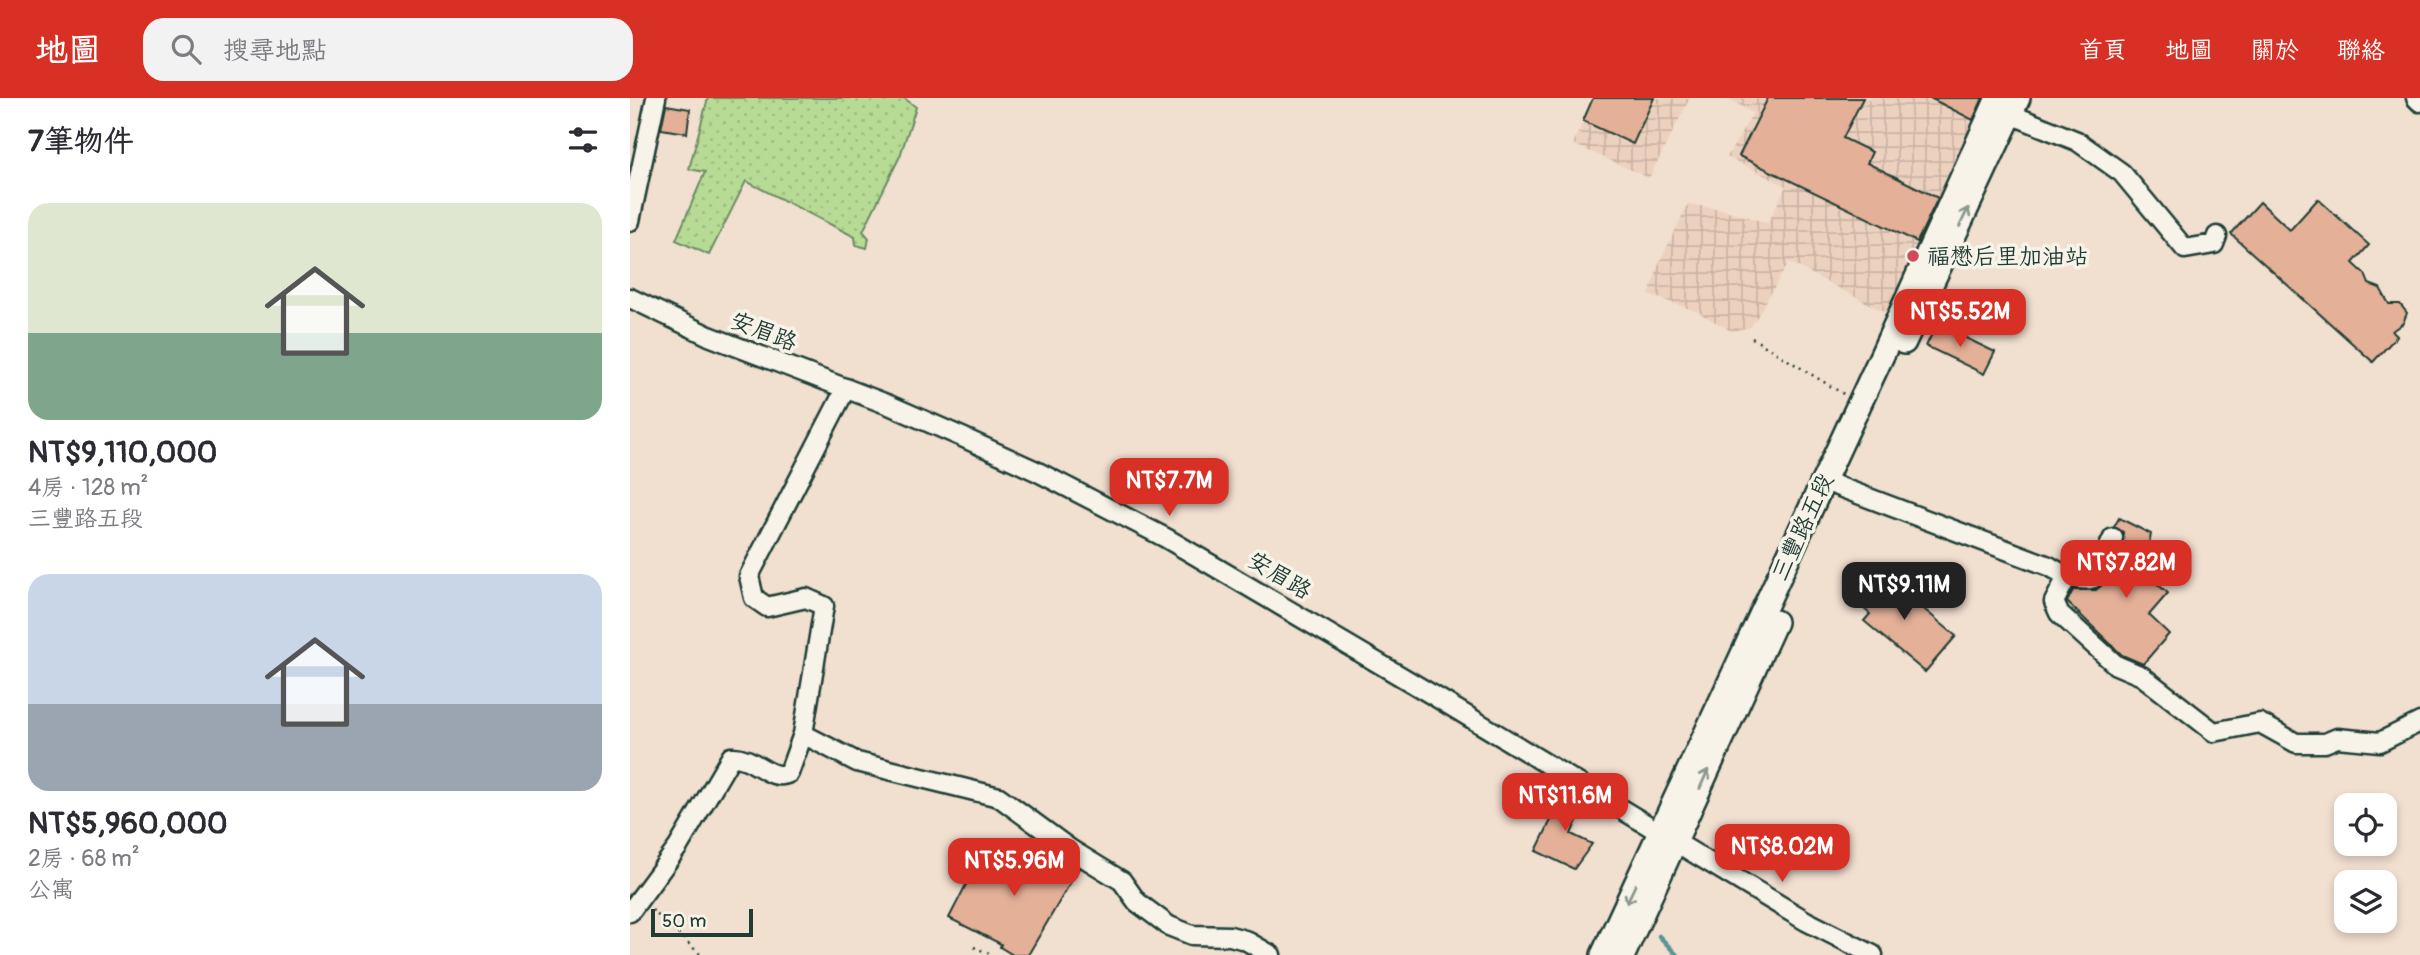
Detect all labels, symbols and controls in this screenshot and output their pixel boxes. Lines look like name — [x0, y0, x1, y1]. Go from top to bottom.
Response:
search box — [143, 18, 633, 81]
text: 地圖 — [35, 30, 101, 71]
icon: search — [167, 30, 205, 68]
text: 搜尋地點 — [223, 35, 327, 67]
text: 首頁 — [2079, 36, 2127, 65]
text: 地圖 — [2165, 36, 2213, 65]
text: 關於 — [2251, 36, 2299, 65]
text: 聯絡 — [2337, 36, 2385, 65]
icon: filters — [564, 121, 602, 159]
text: 7筆物件 — [28, 123, 134, 160]
one-way arrow — [1958, 207, 1971, 228]
place label: 福懋后里加油站 — [1927, 242, 2088, 271]
icon: home — [252, 248, 378, 374]
marker: 福懋后里加油站 — [1905, 248, 1921, 264]
pin: NT$5.52M — [1888, 289, 2032, 349]
text: NT$5.52M — [1910, 297, 2010, 326]
street label: 安眉路 — [726, 306, 801, 357]
text: NT$9,110,000 — [28, 434, 217, 471]
pin: NT$7.7M — [1104, 458, 1234, 518]
text: NT$7.7M — [1126, 466, 1212, 495]
street label: 三豐路五段 — [1765, 469, 1840, 585]
text: 4房 · 128 m² — [28, 473, 148, 502]
text: 三豐路五段 — [28, 504, 143, 533]
pin: NT$7.82M — [2054, 540, 2198, 600]
street label: 安眉路 — [1243, 545, 1317, 606]
text: NT$7.82M — [2077, 548, 2176, 577]
pin: NT$9.11M — [1832, 562, 1976, 622]
text: NT$9.11M — [1858, 570, 1950, 599]
icon: home — [252, 619, 378, 745]
one-way arrow — [1698, 769, 1711, 790]
pin: NT$11.6M — [1493, 774, 1637, 833]
text: NT$11.6M — [1518, 781, 1612, 810]
map controls — [2334, 793, 2397, 933]
button: locate — [2334, 793, 2397, 856]
text: NT$5,960,000 — [28, 805, 228, 842]
pin: NT$8.02M — [1710, 824, 1854, 884]
text: NT$8.02M — [1731, 832, 1833, 861]
pin: NT$5.96M — [942, 838, 1086, 898]
text: 2房 · 68 m² — [28, 844, 140, 873]
text: NT$5.96M — [964, 846, 1064, 875]
button: layers — [2334, 870, 2397, 933]
text: 公寓 — [28, 875, 74, 904]
one-way arrow — [1624, 883, 1637, 904]
scale bar — [651, 906, 752, 938]
text: 50 m — [662, 909, 706, 933]

